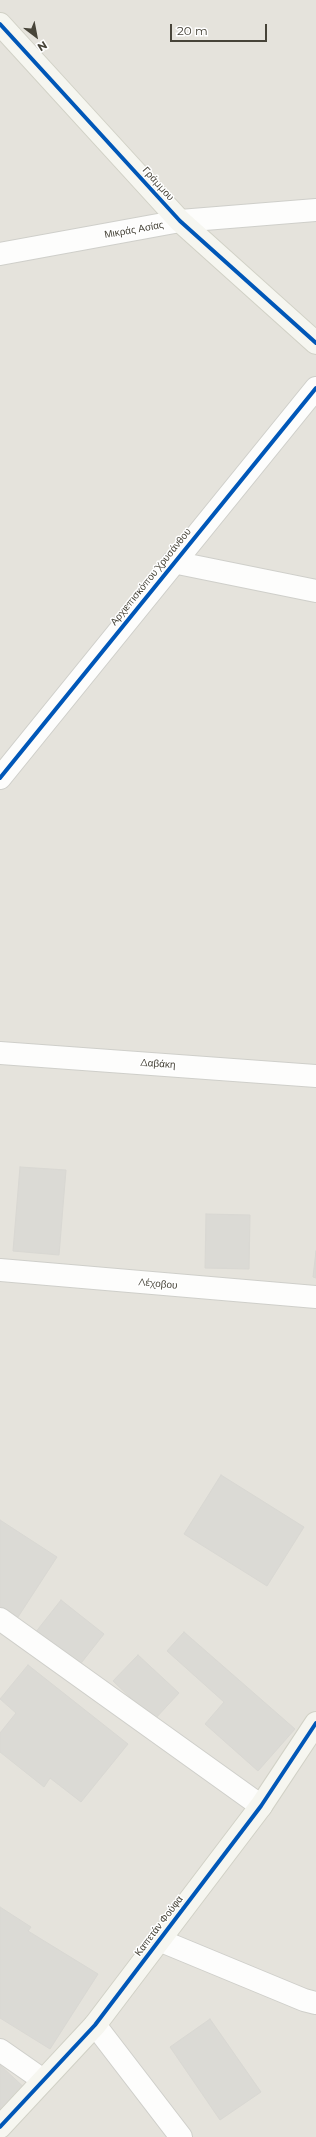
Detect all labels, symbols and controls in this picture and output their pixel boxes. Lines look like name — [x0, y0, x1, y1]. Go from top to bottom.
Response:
north arrow — [16, 16, 56, 56]
scale bar — [172, 16, 269, 42]
text: 20 m — [177, 23, 208, 38]
text: N — [35, 38, 50, 54]
street label: Γράμμου — [140, 165, 176, 203]
street label: Μικράς Ασίας — [103, 219, 165, 241]
street label: Αρχιεπισκόπου Χρυσάνθου — [108, 526, 194, 628]
street label: Δαβάκη — [140, 1057, 176, 1071]
street label: Λέχοβου — [138, 1276, 178, 1292]
street label: Καπετάν Φούφα — [132, 1893, 186, 1959]

